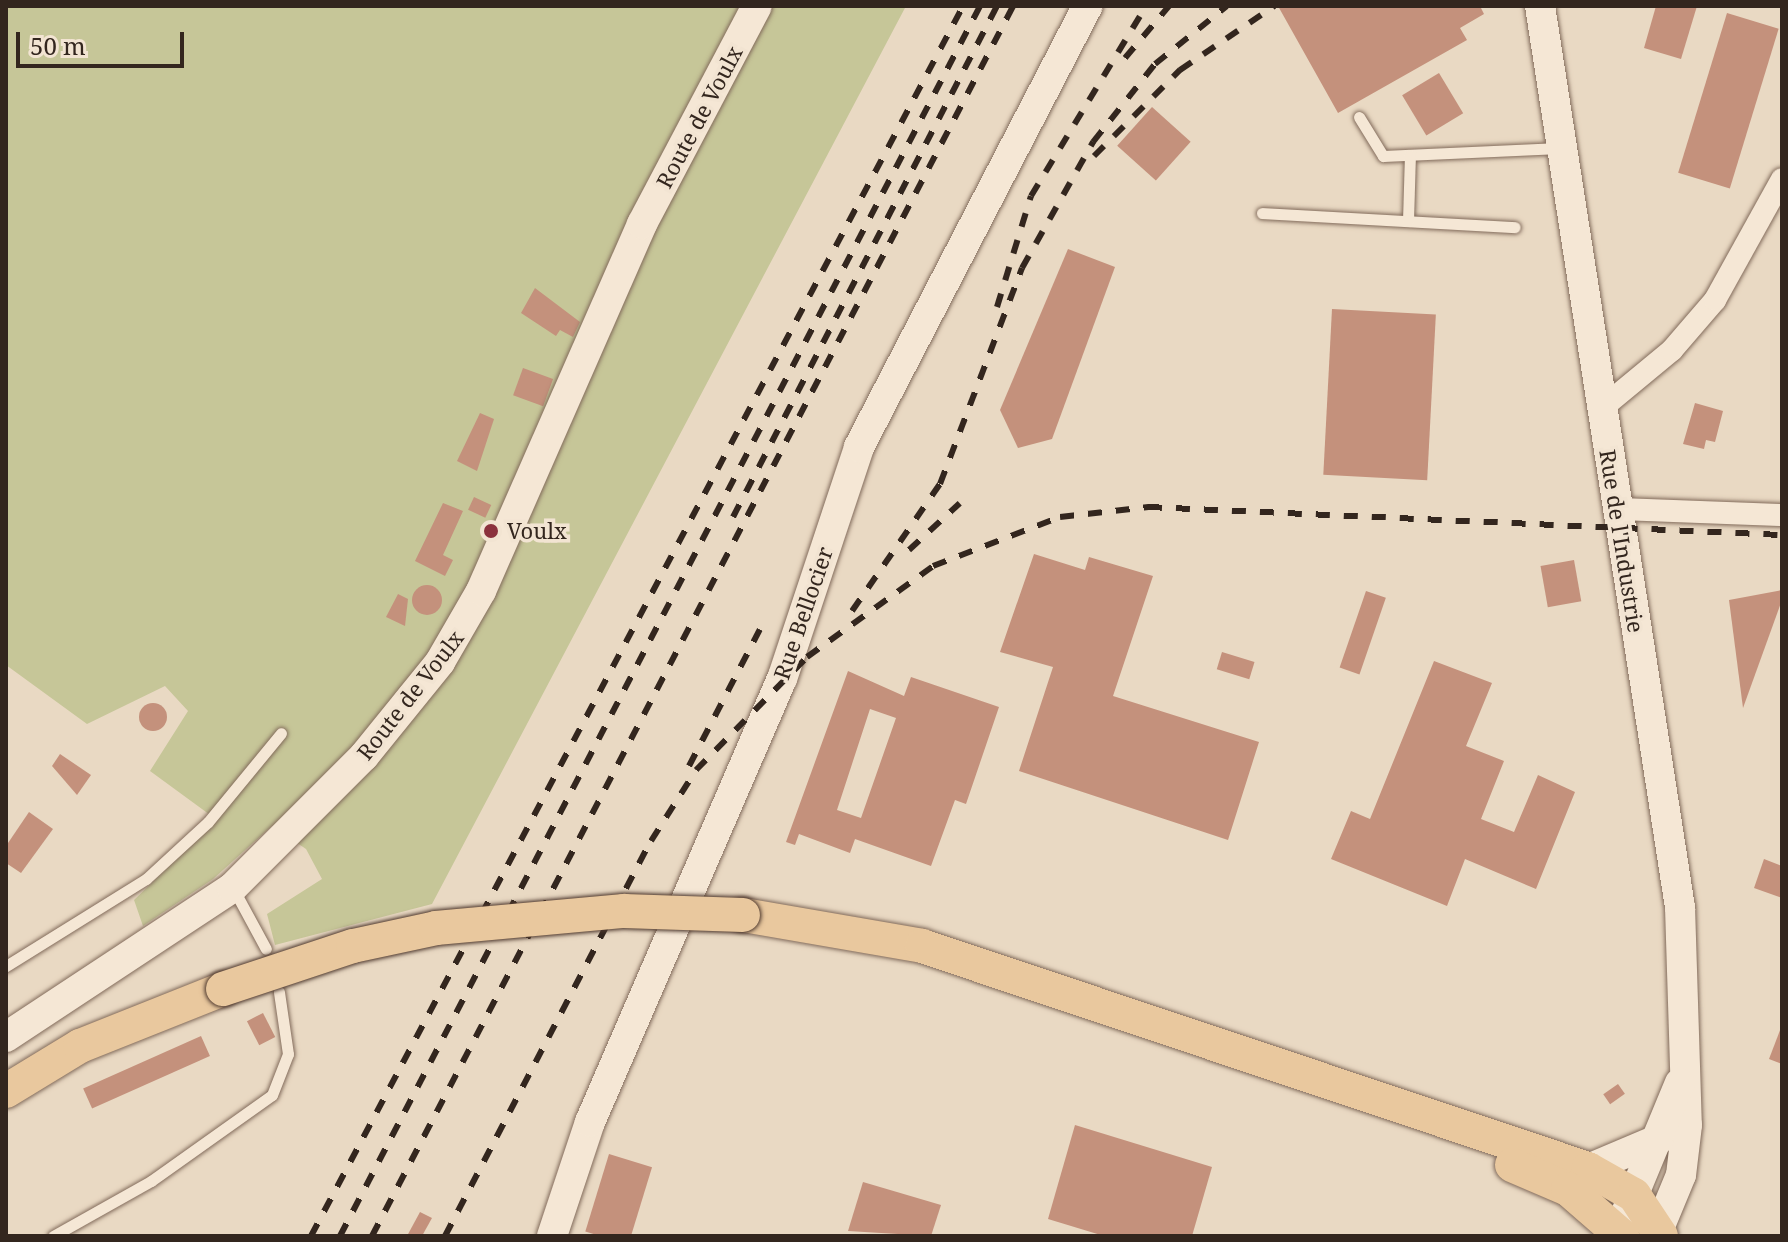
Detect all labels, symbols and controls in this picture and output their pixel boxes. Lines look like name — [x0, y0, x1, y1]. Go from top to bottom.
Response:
scale bar — [20, 16, 188, 66]
text: 50 m — [30, 29, 86, 62]
street label: Route de Voulx — [650, 41, 748, 193]
street label: Rue de l'Industrie — [1594, 448, 1650, 634]
place label: Voulx — [507, 518, 567, 544]
marker: Voulx — [482, 522, 500, 540]
street label: Rue Bellocier — [768, 543, 838, 683]
street label: Route de Voulx — [351, 625, 469, 765]

